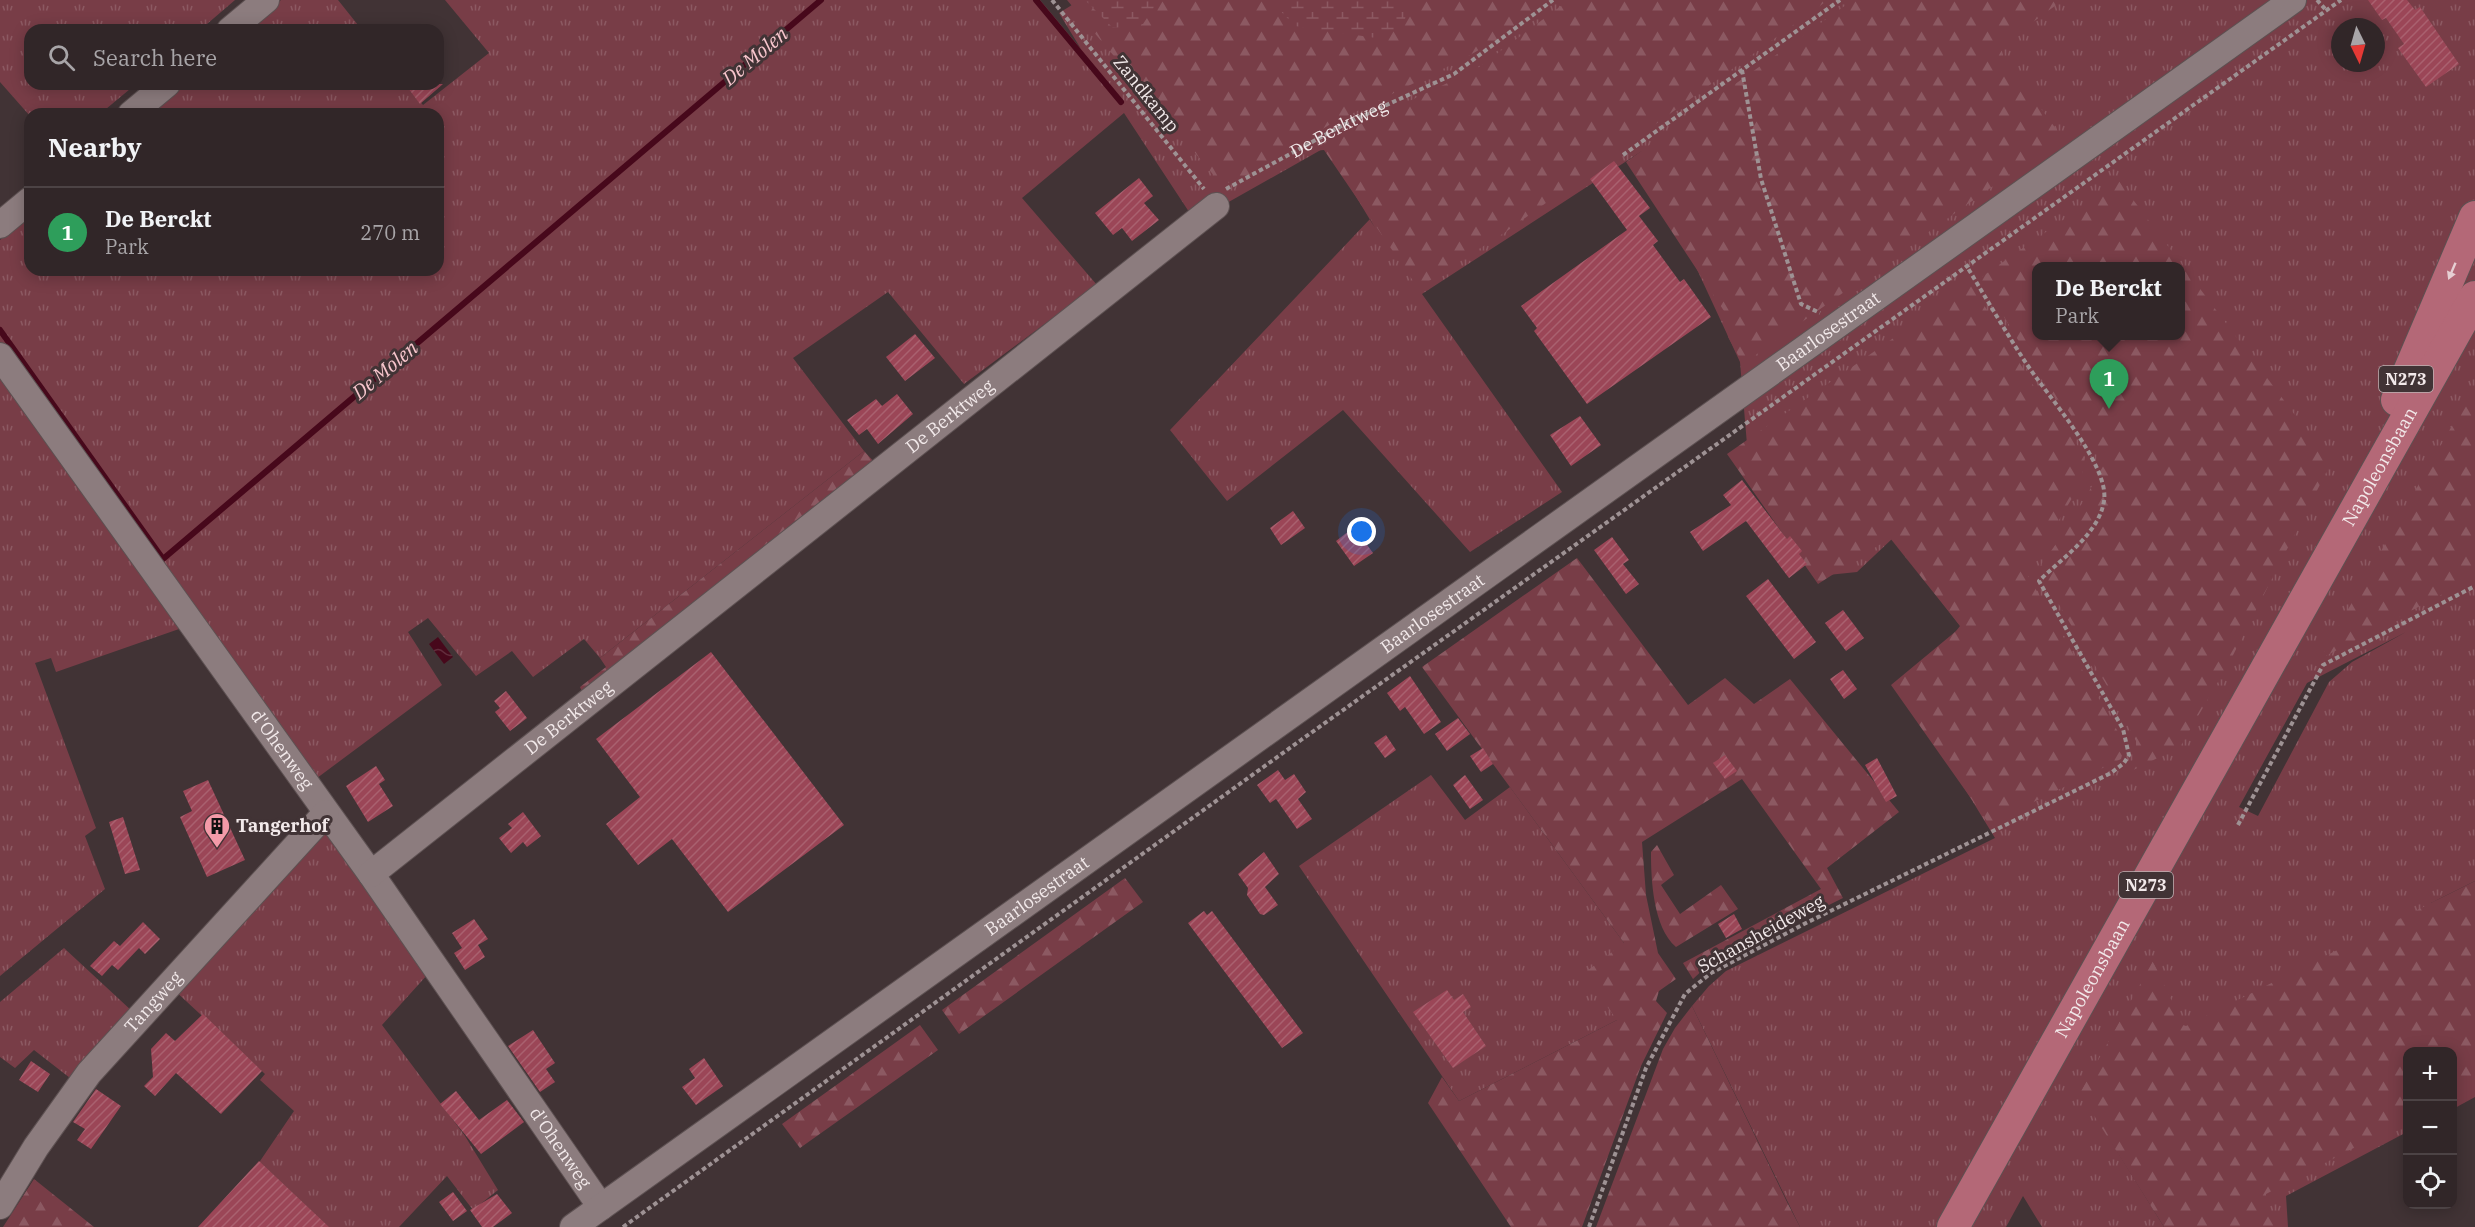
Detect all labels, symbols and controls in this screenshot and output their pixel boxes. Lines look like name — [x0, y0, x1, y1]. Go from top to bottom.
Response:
north arrow — [2331, 18, 2385, 72]
water label: De Molen — [715, 20, 794, 92]
search box — [24, 24, 444, 90]
icon: search — [45, 41, 78, 74]
text: Search here — [93, 43, 217, 72]
street label: Zandkamp — [1108, 51, 1184, 137]
street label: De Berktweg — [1286, 94, 1391, 163]
text: Nearby — [48, 130, 142, 164]
text: De Berckt — [105, 204, 211, 233]
text: 1 — [62, 219, 74, 246]
text: 270 m — [360, 219, 420, 246]
text: Park — [105, 233, 149, 260]
popup — [2032, 262, 2185, 340]
one-way arrow — [2447, 262, 2457, 280]
text: De Berckt — [2055, 273, 2162, 302]
street label: Baarlosestraat — [1771, 286, 1885, 376]
text: Park — [2055, 302, 2099, 329]
water label: De Molen — [345, 334, 424, 406]
pin: 1 — [2090, 360, 2128, 409]
road number: N273 — [2379, 366, 2433, 392]
street label: De Berktweg — [901, 374, 999, 458]
street label: Napoleonsbaan — [2337, 403, 2422, 530]
your location — [1347, 517, 1376, 546]
street label: Baarlosestraat — [1376, 568, 1489, 658]
street label: De Berktweg — [520, 675, 617, 759]
street label: d'Ohenweg — [246, 704, 319, 794]
building icon: Tangerhof — [202, 811, 232, 849]
place label: Tangerhof — [236, 814, 331, 837]
street label: Baarlosestraat — [980, 851, 1093, 941]
road number: N273 — [2119, 872, 2173, 898]
street label: Schansheideweg — [1693, 889, 1828, 978]
street label: Napoleonsbaan — [2050, 915, 2135, 1042]
street label: Tangweg — [119, 966, 187, 1037]
map controls — [2403, 1047, 2457, 1209]
button: + — [2403, 1047, 2457, 1101]
button: − — [2403, 1101, 2457, 1155]
street label: d'Ohenweg — [525, 1103, 597, 1193]
button: locate — [2403, 1155, 2457, 1209]

